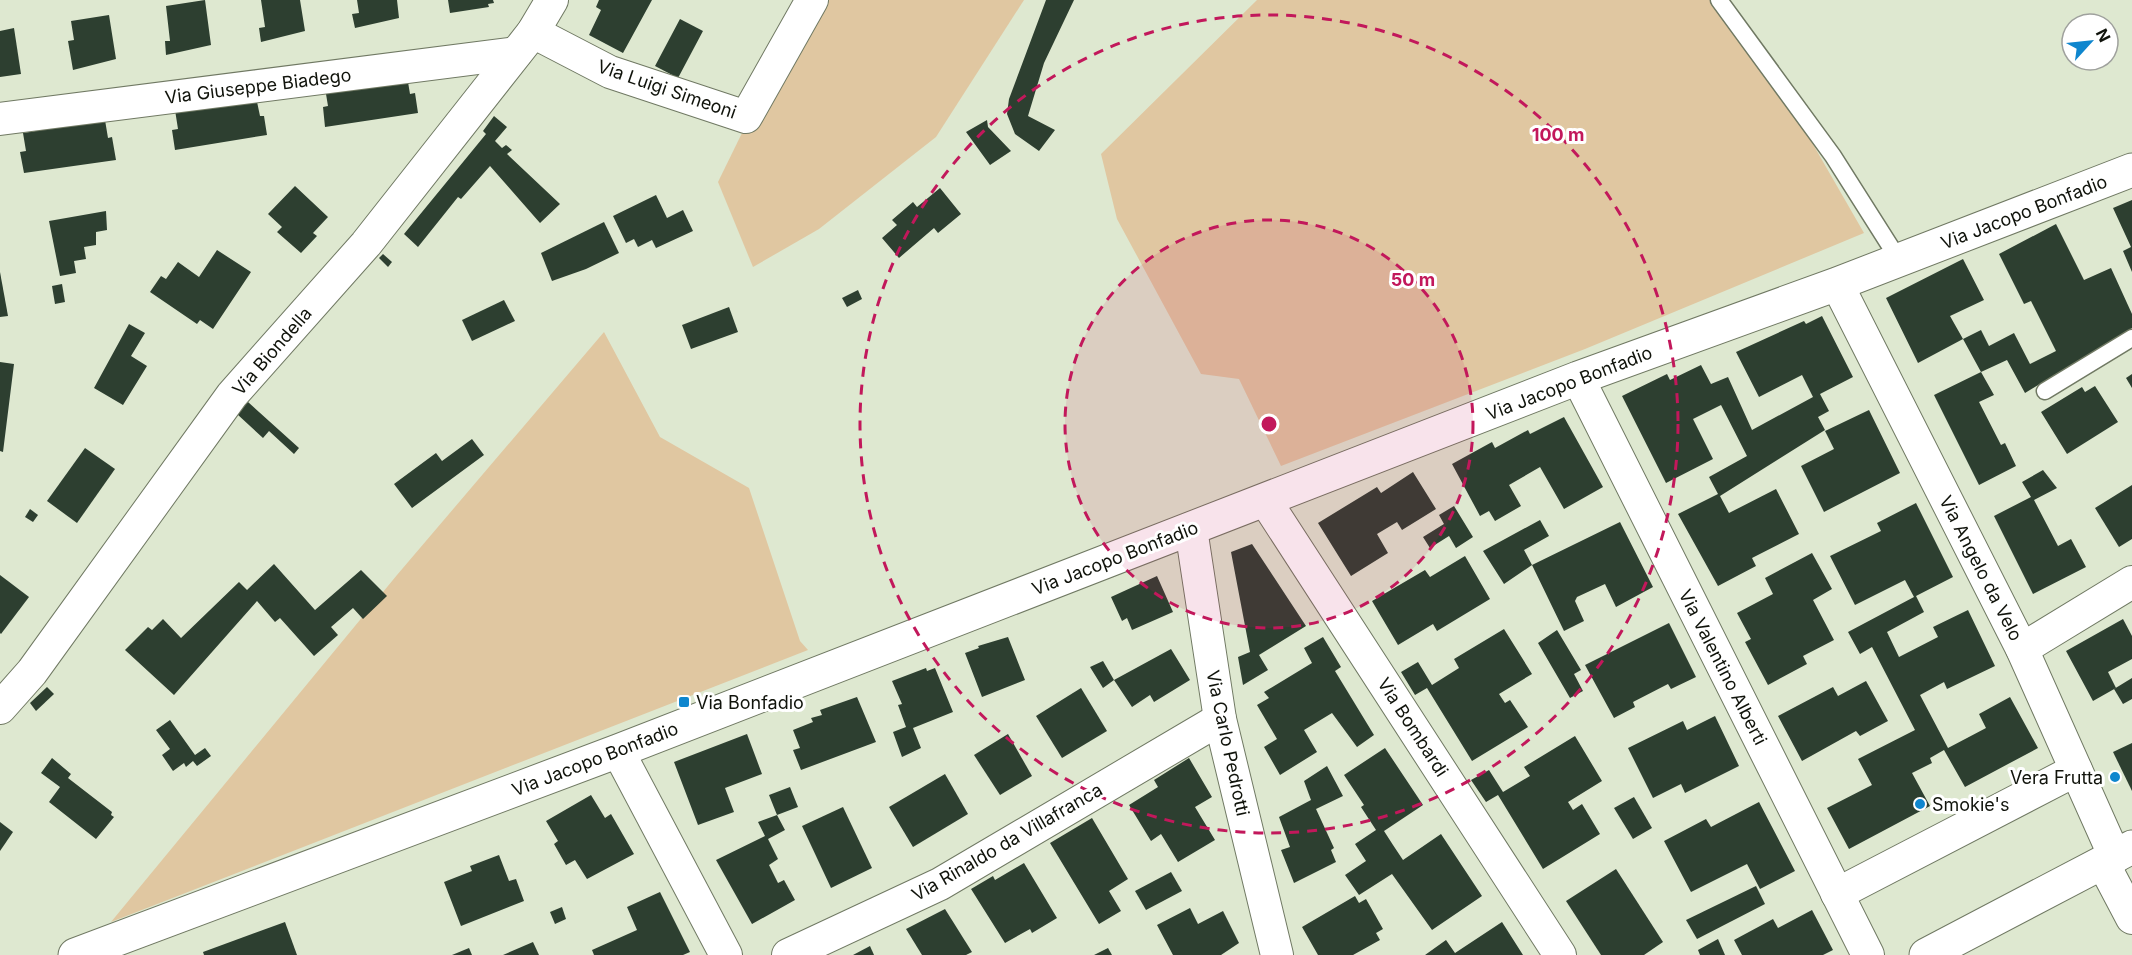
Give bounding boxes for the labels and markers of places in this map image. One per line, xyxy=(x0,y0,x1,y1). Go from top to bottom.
centre of rings xyxy=(1259,414,1279,434)
place label: Via Bonfadio xyxy=(696,692,804,713)
marker: Via Bonfadio xyxy=(677,695,691,709)
place label: Vera Frutta xyxy=(2010,767,2103,788)
marker: Vera Frutta xyxy=(2108,770,2122,784)
place label: Smokie's xyxy=(1932,794,2009,815)
marker: Smokie's xyxy=(1913,797,1927,811)

